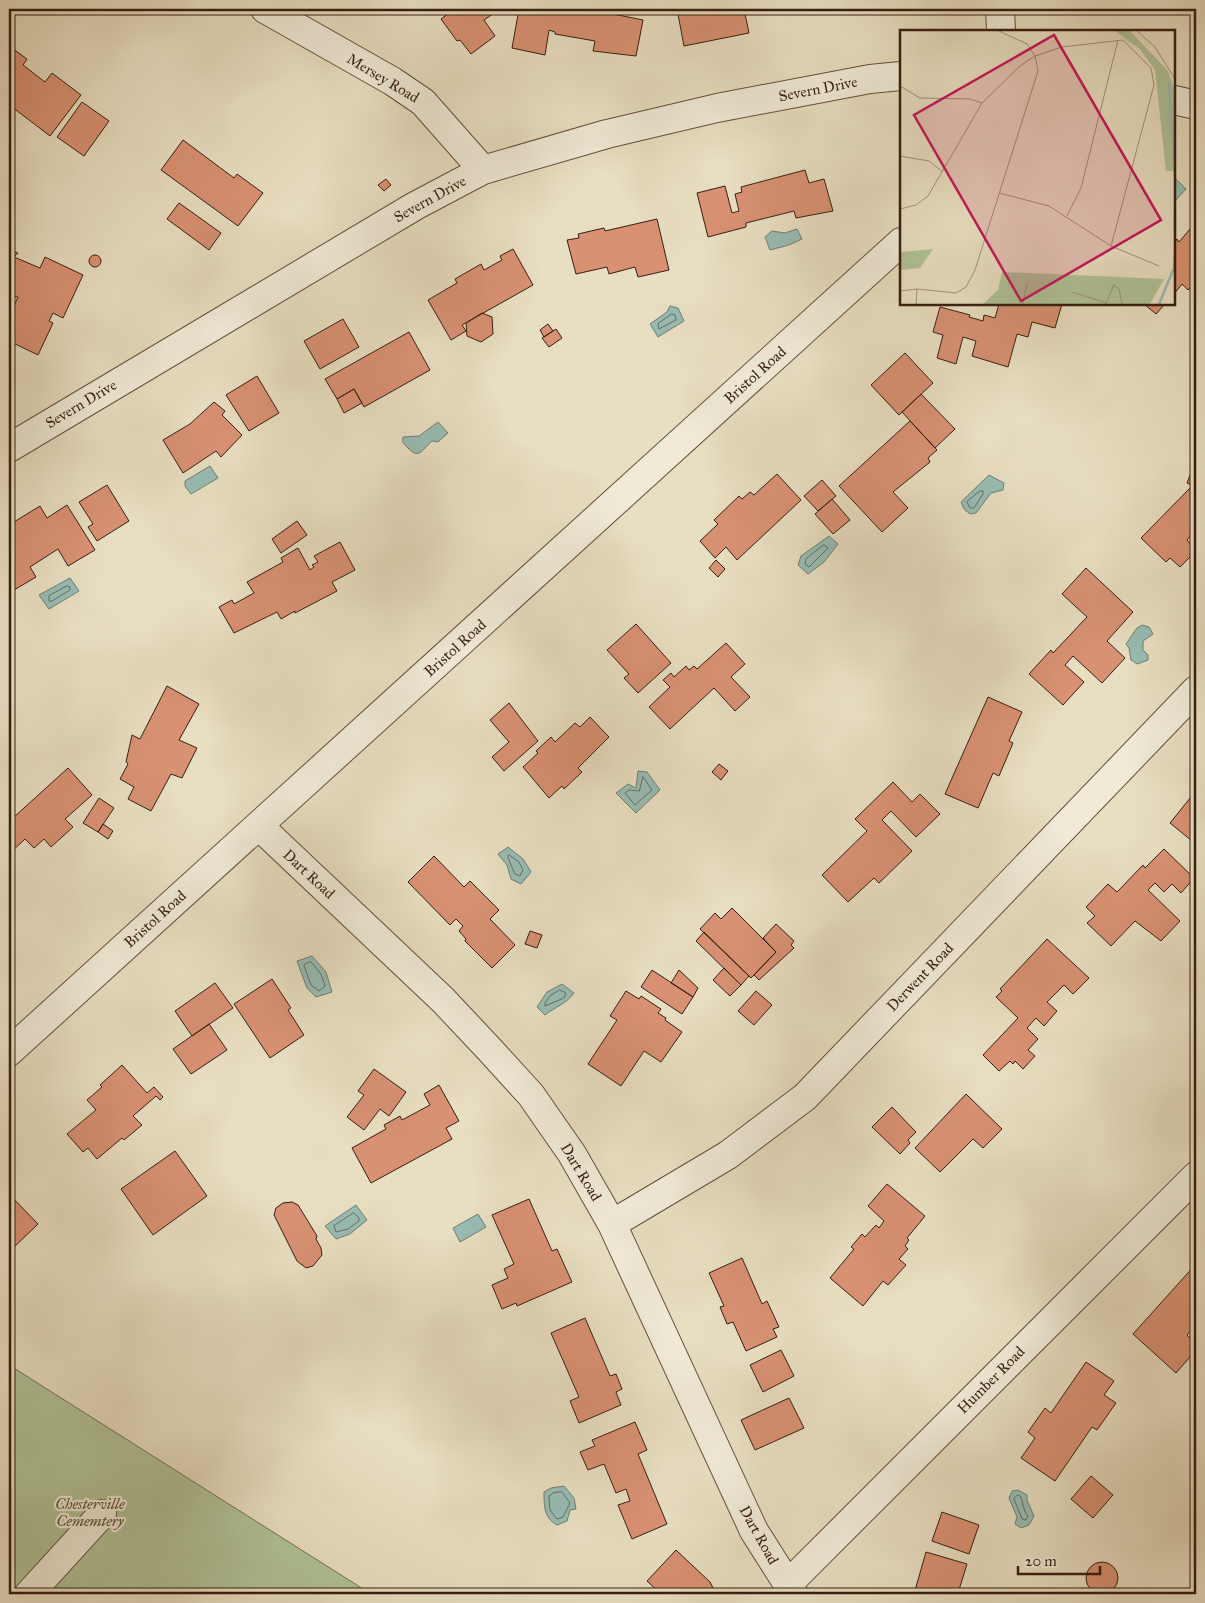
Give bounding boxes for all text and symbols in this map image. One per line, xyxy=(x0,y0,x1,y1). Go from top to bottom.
inset map xyxy=(900,30,1175,305)
street label: Mersey Road xyxy=(344,49,423,107)
street label: Severn Drive xyxy=(777,73,859,105)
street label: Severn Drive xyxy=(391,172,469,226)
street label: Bristol Road xyxy=(720,342,790,408)
street label: Severn Drive xyxy=(42,376,120,432)
street label: Bristol Road xyxy=(420,615,490,681)
street label: Dart Road xyxy=(279,845,339,903)
street label: Bristol Road xyxy=(120,886,190,952)
street label: Derwent Road xyxy=(883,939,957,1015)
street label: Dart Road xyxy=(557,1140,606,1205)
street label: Humber Road xyxy=(954,1342,1029,1417)
park label: Chesterville Cememtery xyxy=(55,1495,125,1530)
street label: Dart Road xyxy=(736,1503,783,1568)
scale bar xyxy=(1018,1543,1100,1575)
text: 20 m xyxy=(1025,1552,1057,1570)

